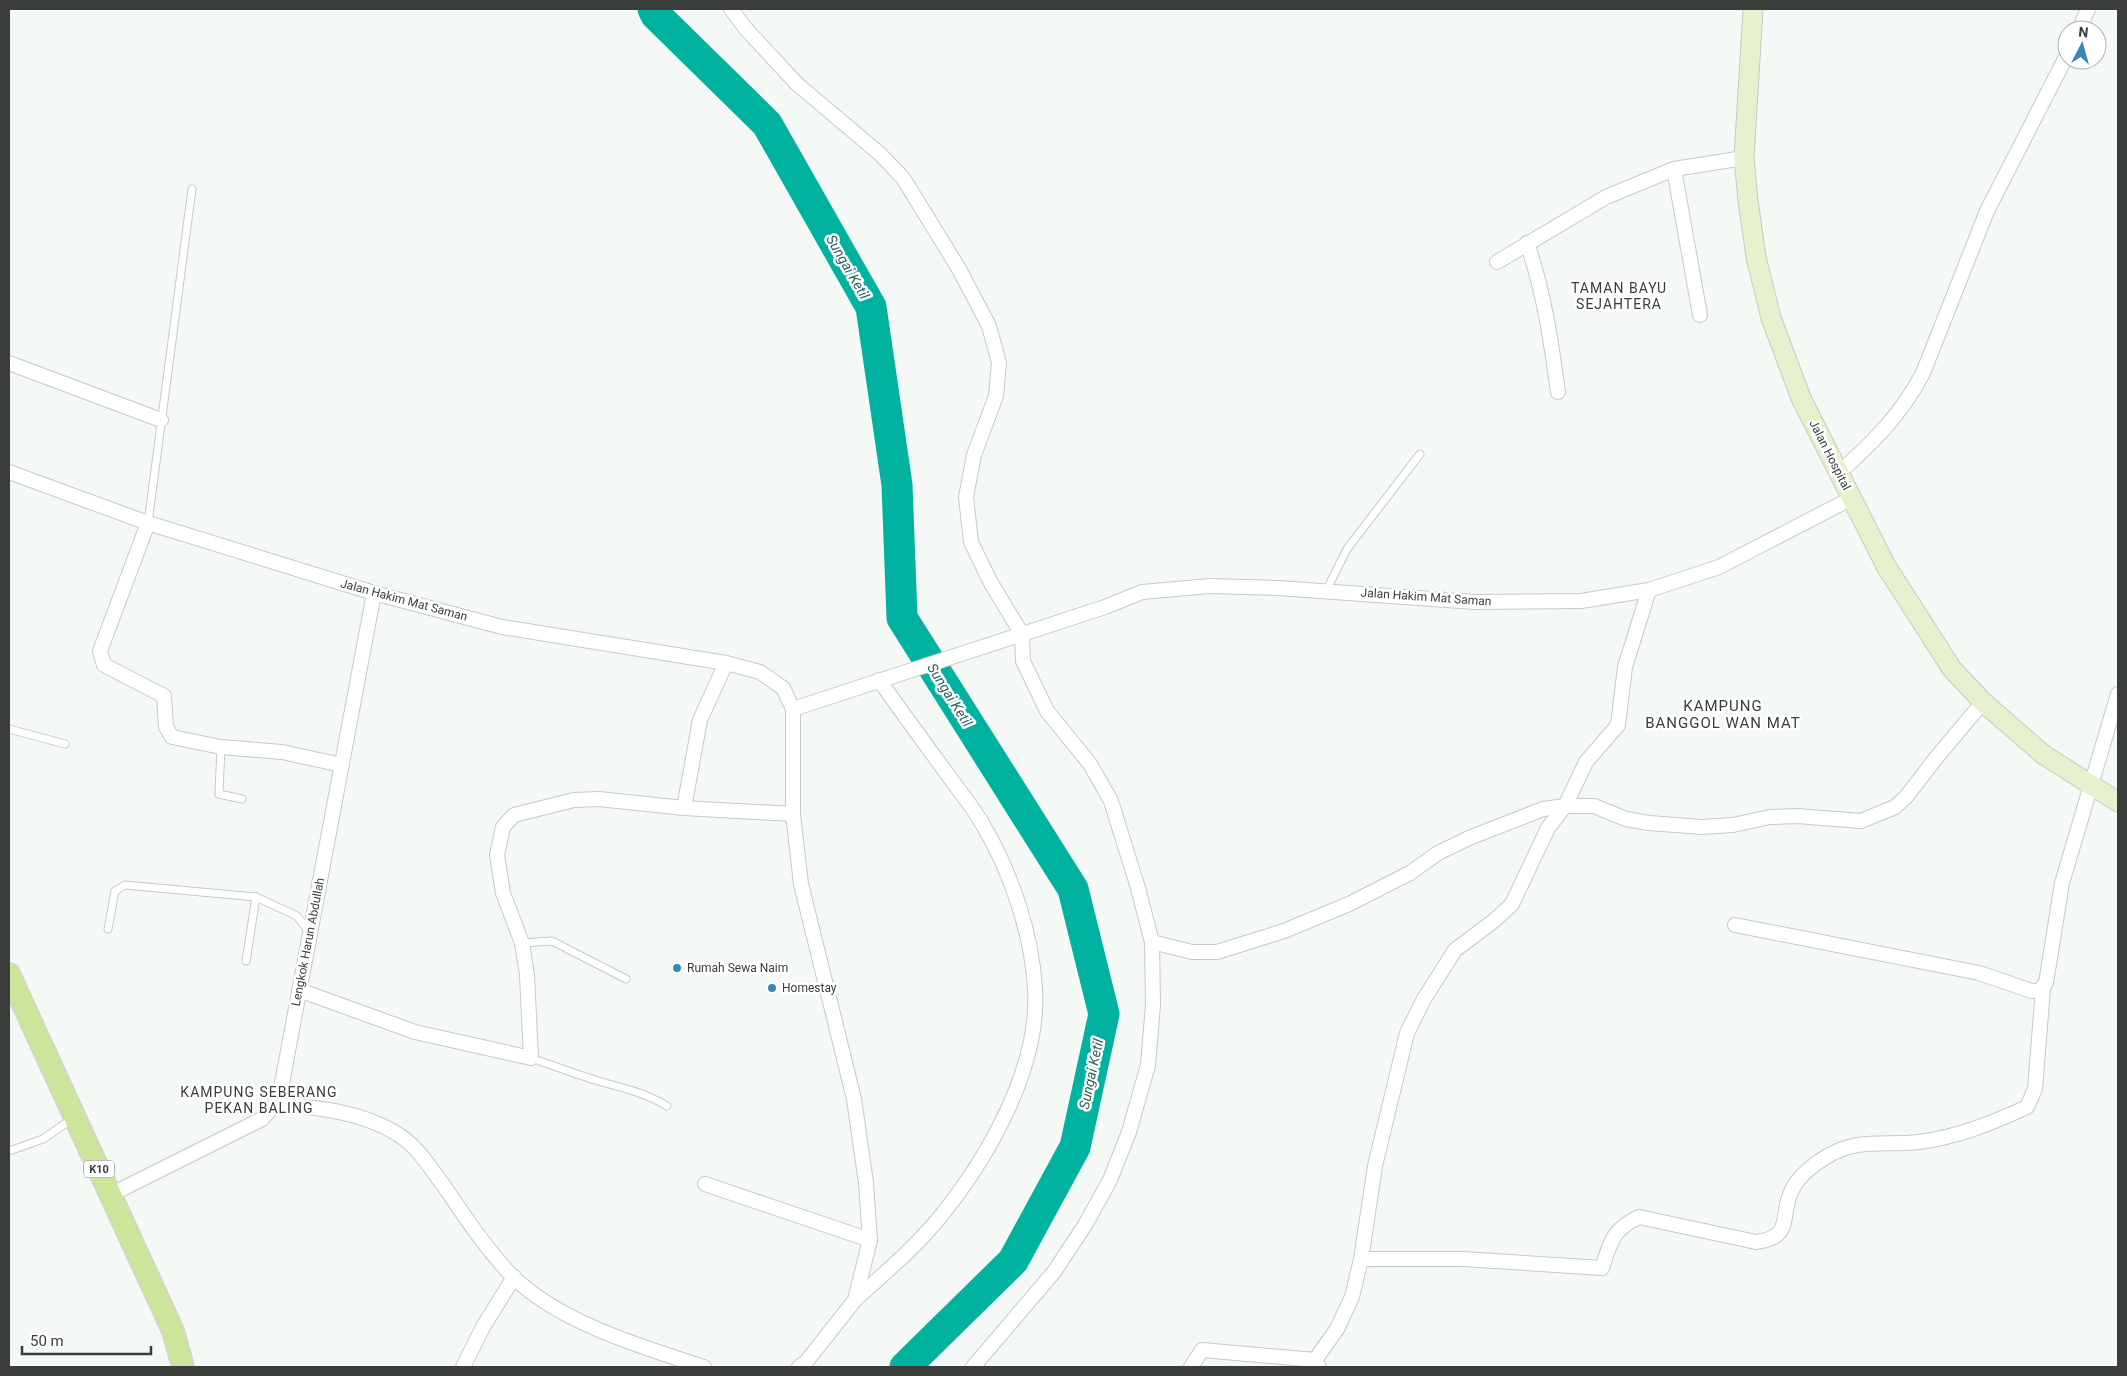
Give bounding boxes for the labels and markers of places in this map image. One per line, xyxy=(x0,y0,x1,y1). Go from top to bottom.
place label: Rumah Sewa Naim xyxy=(687,961,788,975)
marker: Rumah Sewa Naim xyxy=(671,962,683,974)
place label: Homestay xyxy=(782,981,837,995)
marker: Homestay xyxy=(766,982,778,994)

